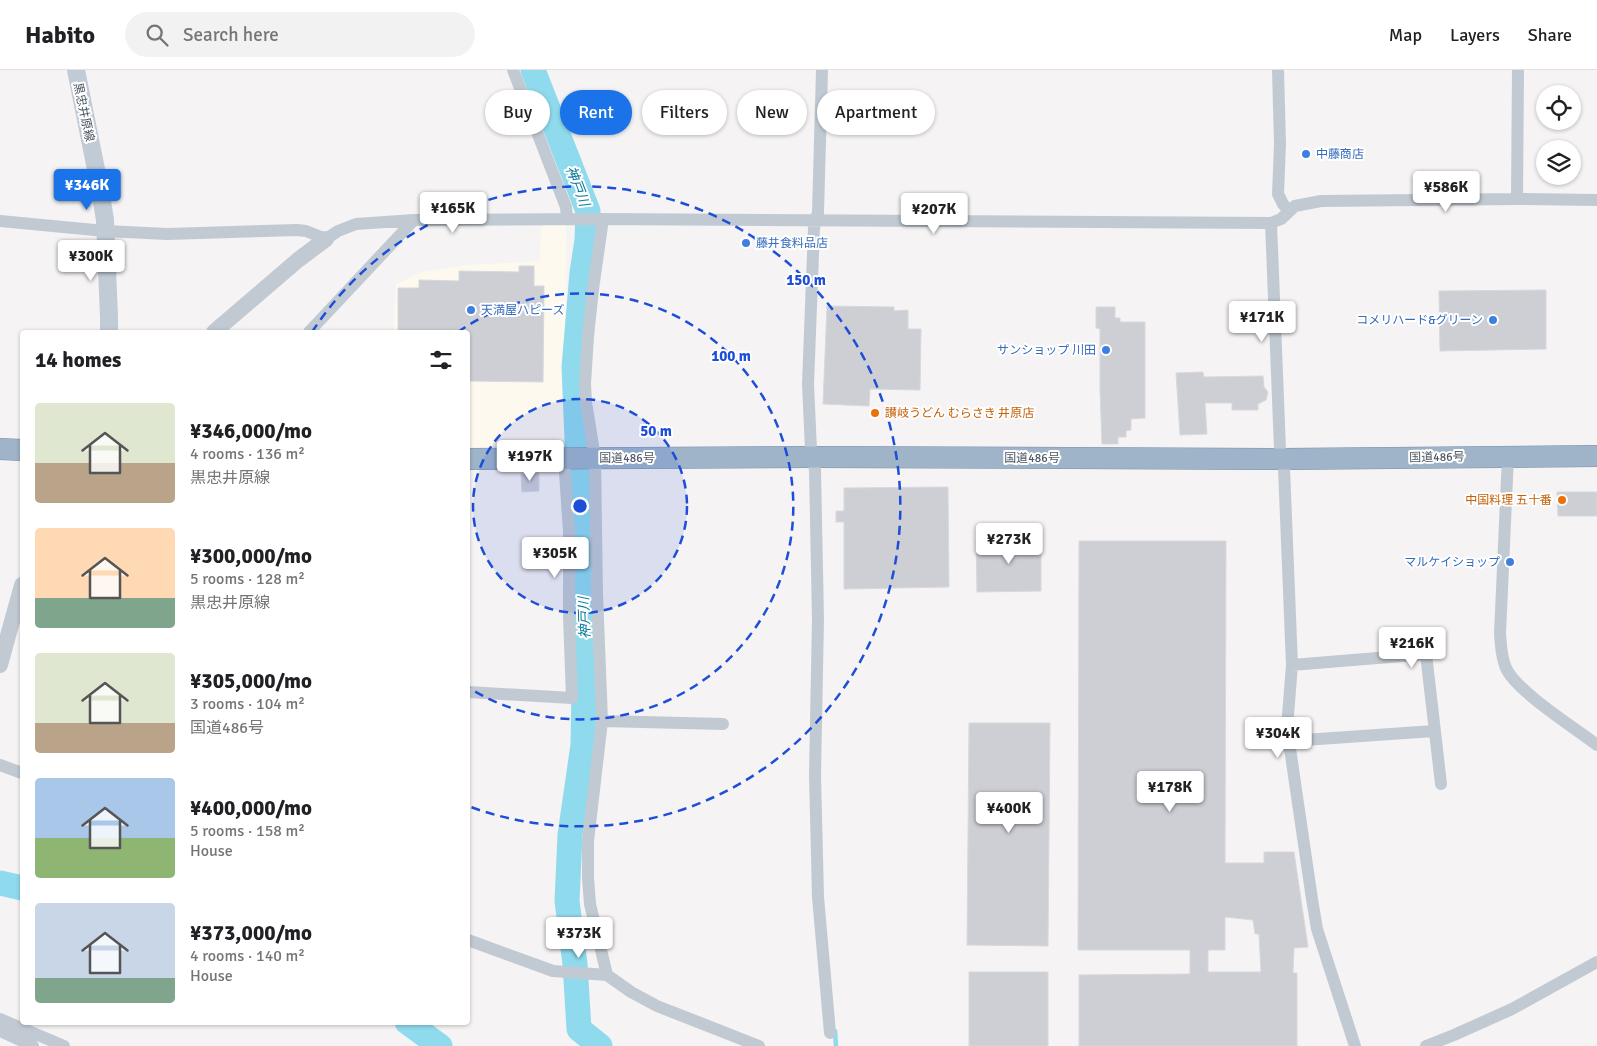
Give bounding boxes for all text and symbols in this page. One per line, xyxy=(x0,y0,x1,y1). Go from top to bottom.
search box xyxy=(125,12,475,57)
text: Habito xyxy=(25,20,95,50)
icon: search xyxy=(143,21,171,49)
text: Search here xyxy=(183,23,279,47)
text: Map xyxy=(1389,24,1422,46)
text: Layers xyxy=(1450,24,1500,46)
text: Share xyxy=(1528,24,1572,46)
street label: 黒忠井原線 xyxy=(70,81,97,143)
map controls xyxy=(1536,85,1581,185)
button: locate xyxy=(1536,85,1581,130)
chip: Buy xyxy=(485,90,550,135)
chip: Rent xyxy=(560,90,632,135)
chip: Filters xyxy=(642,90,727,135)
chip: New xyxy=(737,90,807,135)
chip: Apartment xyxy=(817,90,935,135)
button: layers xyxy=(1536,140,1581,185)
place label: 中藤商店 xyxy=(1316,147,1364,162)
marker: 中藤商店 xyxy=(1300,148,1312,160)
water label: 神戸川 xyxy=(562,164,594,211)
pin: ¥346K xyxy=(52,168,122,211)
pin: ¥586K xyxy=(1411,170,1481,213)
text: ¥346K xyxy=(65,175,109,195)
text: ¥586K xyxy=(1424,177,1468,197)
pin: ¥165K xyxy=(418,191,488,234)
pin: ¥207K xyxy=(899,192,969,235)
text: ¥165K xyxy=(431,198,475,218)
text: ¥207K xyxy=(912,199,956,219)
place label: 藤井食料品店 xyxy=(756,236,828,251)
marker: 藤井食料品店 xyxy=(740,237,752,249)
pin: ¥300K xyxy=(56,240,126,282)
text: ¥300K xyxy=(69,246,113,266)
text: 150 m xyxy=(786,271,826,289)
pin: ¥171K xyxy=(1227,300,1297,343)
place label: 天満屋ハピーズ xyxy=(481,303,564,318)
marker: 天満屋ハピーズ xyxy=(465,304,477,316)
text: ¥171K xyxy=(1240,307,1284,327)
place label: コメリハード&グリーン xyxy=(1356,313,1483,328)
marker: コメリハード&グリーン xyxy=(1487,314,1499,326)
place label: サンショップ 川田 xyxy=(997,343,1096,358)
marker: サンショップ 川田 xyxy=(1100,344,1112,356)
icon: filters xyxy=(427,346,455,374)
text: 14 homes xyxy=(35,347,121,373)
text: 100 m xyxy=(711,347,751,365)
place label: 讃岐うどん むらさき 井原店 xyxy=(885,406,1034,421)
marker: 讃岐うどん むらさき 井原店 xyxy=(869,407,881,419)
text: ¥346,000/mo xyxy=(190,418,312,444)
text: 50 m xyxy=(640,422,672,440)
icon: home xyxy=(75,423,135,483)
pin: ¥197K xyxy=(495,440,565,482)
text: 4 rooms · 136 m² xyxy=(190,444,305,464)
text: ¥197K xyxy=(508,446,552,466)
street label: 国道486号 xyxy=(1409,450,1465,465)
street label: 国道486号 xyxy=(599,451,655,466)
street label: 国道486号 xyxy=(1004,451,1060,466)
text: 黒忠井原線 xyxy=(190,468,270,488)
place label: 中国料理 五十番 xyxy=(1465,493,1552,508)
marker: 中国料理 五十番 xyxy=(1556,494,1568,506)
centre of rings xyxy=(571,497,589,515)
pin: ¥273K xyxy=(974,522,1044,565)
text: ¥273K xyxy=(987,529,1031,549)
pin: ¥305K xyxy=(520,536,590,579)
text: ¥300,000/mo xyxy=(190,543,312,569)
text: ¥305K xyxy=(533,543,577,563)
icon: home xyxy=(75,548,135,608)
place label: マルケイショップ xyxy=(1404,555,1500,570)
marker: マルケイショップ xyxy=(1504,556,1516,568)
text: 5 rooms · 128 m² xyxy=(190,569,305,589)
text: 黒忠井原線 xyxy=(190,593,270,613)
water label: 神戸川 xyxy=(575,595,594,639)
pin: ¥216K xyxy=(1377,626,1447,669)
text: ¥216K xyxy=(1390,633,1434,653)
text: ¥305,000/mo xyxy=(190,668,312,694)
icon: home xyxy=(75,673,135,733)
text: 3 rooms · 104 m² xyxy=(190,694,305,714)
pin: ¥304K xyxy=(1243,716,1313,759)
text: 国道486号 xyxy=(190,718,264,738)
text: ¥304K xyxy=(1256,723,1300,743)
pin: ¥178K xyxy=(1135,770,1205,813)
text: ¥178K xyxy=(1148,777,1192,797)
pin: ¥400K xyxy=(974,792,1044,834)
text: ¥400,000/mo xyxy=(190,795,312,821)
icon: home xyxy=(75,798,135,858)
text: ¥400K xyxy=(987,798,1031,818)
text: 5 rooms · 158 m² xyxy=(190,821,305,841)
text: House xyxy=(190,841,233,861)
pin: ¥373K xyxy=(544,916,614,959)
text: ¥373,000/mo xyxy=(190,920,312,946)
icon: home xyxy=(75,923,135,983)
text: ¥373K xyxy=(557,923,601,943)
text: 4 rooms · 140 m² xyxy=(190,946,305,966)
text: House xyxy=(190,966,233,986)

